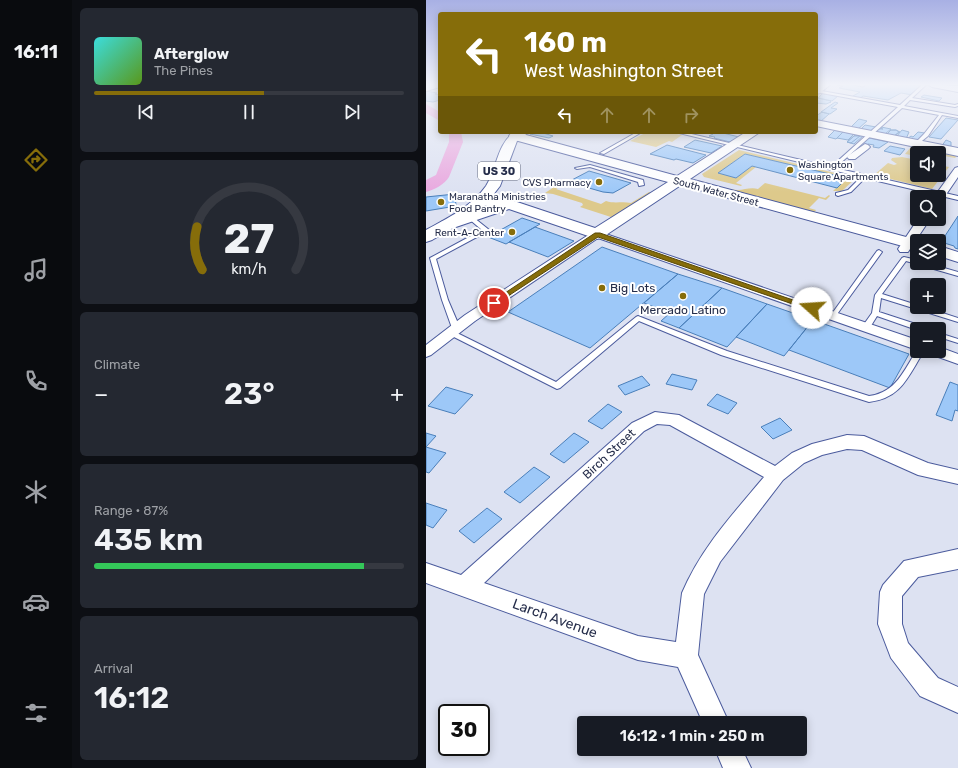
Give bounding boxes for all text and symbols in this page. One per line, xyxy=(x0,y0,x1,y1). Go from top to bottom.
text: 160 m xyxy=(524,26,607,59)
icon: left xyxy=(458,28,510,80)
text: 16:11 xyxy=(14,41,58,63)
text: Afterglow xyxy=(154,45,229,63)
text: West Washington Street xyxy=(524,60,723,82)
text: The Pines xyxy=(154,63,213,78)
icon: previous xyxy=(135,101,157,123)
icon: pause xyxy=(238,101,260,123)
icon: next xyxy=(341,101,363,123)
icon: left xyxy=(554,104,576,126)
icon: ahead xyxy=(596,104,618,126)
icon: ahead xyxy=(638,104,660,126)
icon: right xyxy=(680,104,702,126)
icon: directions xyxy=(22,146,50,174)
map controls xyxy=(910,146,946,358)
button: sound xyxy=(910,146,946,182)
place label: Washington Square Apartments xyxy=(798,159,889,183)
road number: US 30 xyxy=(478,162,520,180)
marker: Washington Square Apartments xyxy=(785,165,795,175)
street label: South Water Street xyxy=(672,175,760,209)
place label: CVS Pharmacy xyxy=(522,177,591,189)
marker: CVS Pharmacy xyxy=(594,177,604,187)
button: search xyxy=(910,190,946,226)
place label: Maranatha Ministries Food Pantry xyxy=(449,191,546,215)
marker: Maranatha Ministries Food Pantry xyxy=(436,197,446,207)
text: 27 xyxy=(224,214,274,263)
place label: Rent-A-Center xyxy=(435,227,504,239)
marker: Rent-A-Center xyxy=(507,227,517,237)
button: layers xyxy=(910,234,946,270)
icon: music xyxy=(22,256,50,284)
text: km/h xyxy=(231,261,267,278)
button: + xyxy=(910,278,946,314)
place label: Big Lots xyxy=(610,281,655,295)
marker: Big Lots xyxy=(597,283,607,293)
pin xyxy=(477,286,511,320)
position arrow xyxy=(791,287,833,329)
marker: Mercado Latino xyxy=(678,291,688,301)
icon: arrive xyxy=(483,292,505,314)
place label: Mercado Latino xyxy=(640,303,726,317)
button: − xyxy=(910,322,946,358)
text: Climate xyxy=(94,357,140,372)
icon: phone xyxy=(22,367,50,395)
text: 23° xyxy=(224,376,275,412)
text: − xyxy=(94,381,108,408)
text: + xyxy=(390,381,404,408)
street label: Birch Street xyxy=(580,426,638,482)
icon: climate xyxy=(22,478,50,506)
text: Range · 87% xyxy=(94,503,168,518)
text: 435 km xyxy=(94,522,203,558)
icon: car xyxy=(22,588,50,616)
street label: Larch Avenue xyxy=(510,595,600,642)
text: Arrival xyxy=(94,661,133,676)
text: 16:12 xyxy=(94,680,169,716)
icon: filters xyxy=(22,699,50,727)
speed limit sign: 30 xyxy=(438,704,490,756)
text: 16:12 · 1 min · 250 m xyxy=(620,727,764,745)

